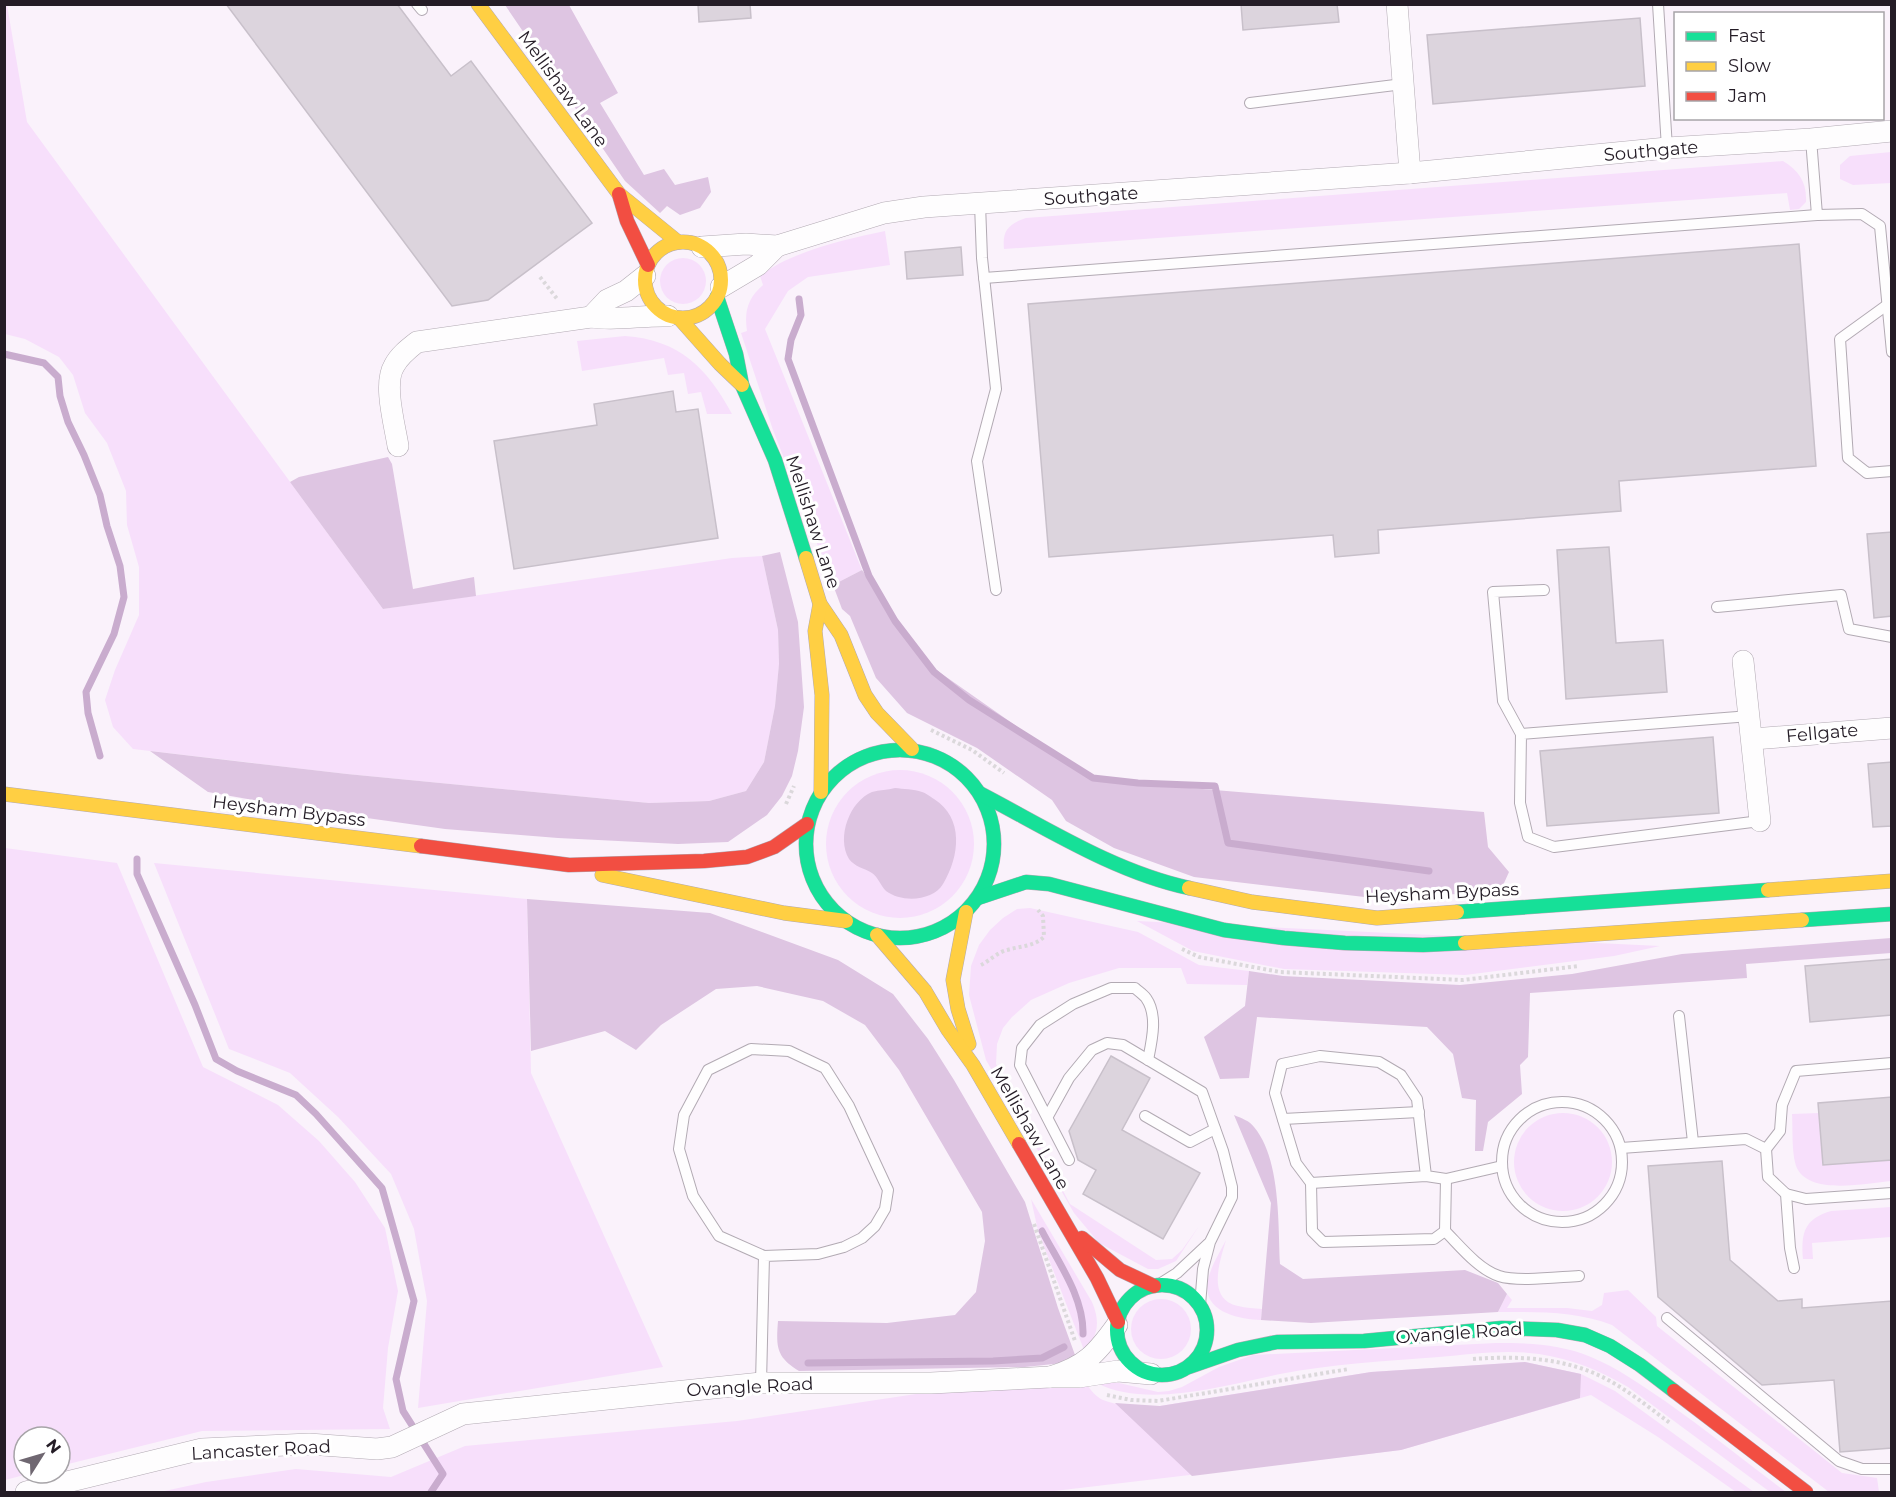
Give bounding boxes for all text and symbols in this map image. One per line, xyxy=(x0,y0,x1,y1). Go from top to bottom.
legend xyxy=(1674,12,1884,120)
text: Fast xyxy=(1728,25,1766,47)
street label: Mellishaw Lane xyxy=(513,26,613,152)
text: Slow xyxy=(1728,55,1771,77)
text: Jam xyxy=(1727,85,1767,107)
street label: Southgate xyxy=(1603,136,1699,166)
street label: Southgate xyxy=(1043,182,1139,210)
street label: Mellishaw Lane xyxy=(781,453,845,592)
street label: Fellgate xyxy=(1785,719,1859,747)
street label: Heysham Bypass xyxy=(211,791,367,831)
street label: Heysham Bypass xyxy=(1364,878,1520,908)
street label: Mellishaw Lane xyxy=(986,1062,1074,1194)
street label: Ovangle Road xyxy=(1395,1318,1523,1348)
street label: Ovangle Road xyxy=(686,1373,814,1401)
north arrow xyxy=(12,1425,72,1485)
text: N xyxy=(42,1435,65,1457)
street label: Lancaster Road xyxy=(191,1435,331,1465)

